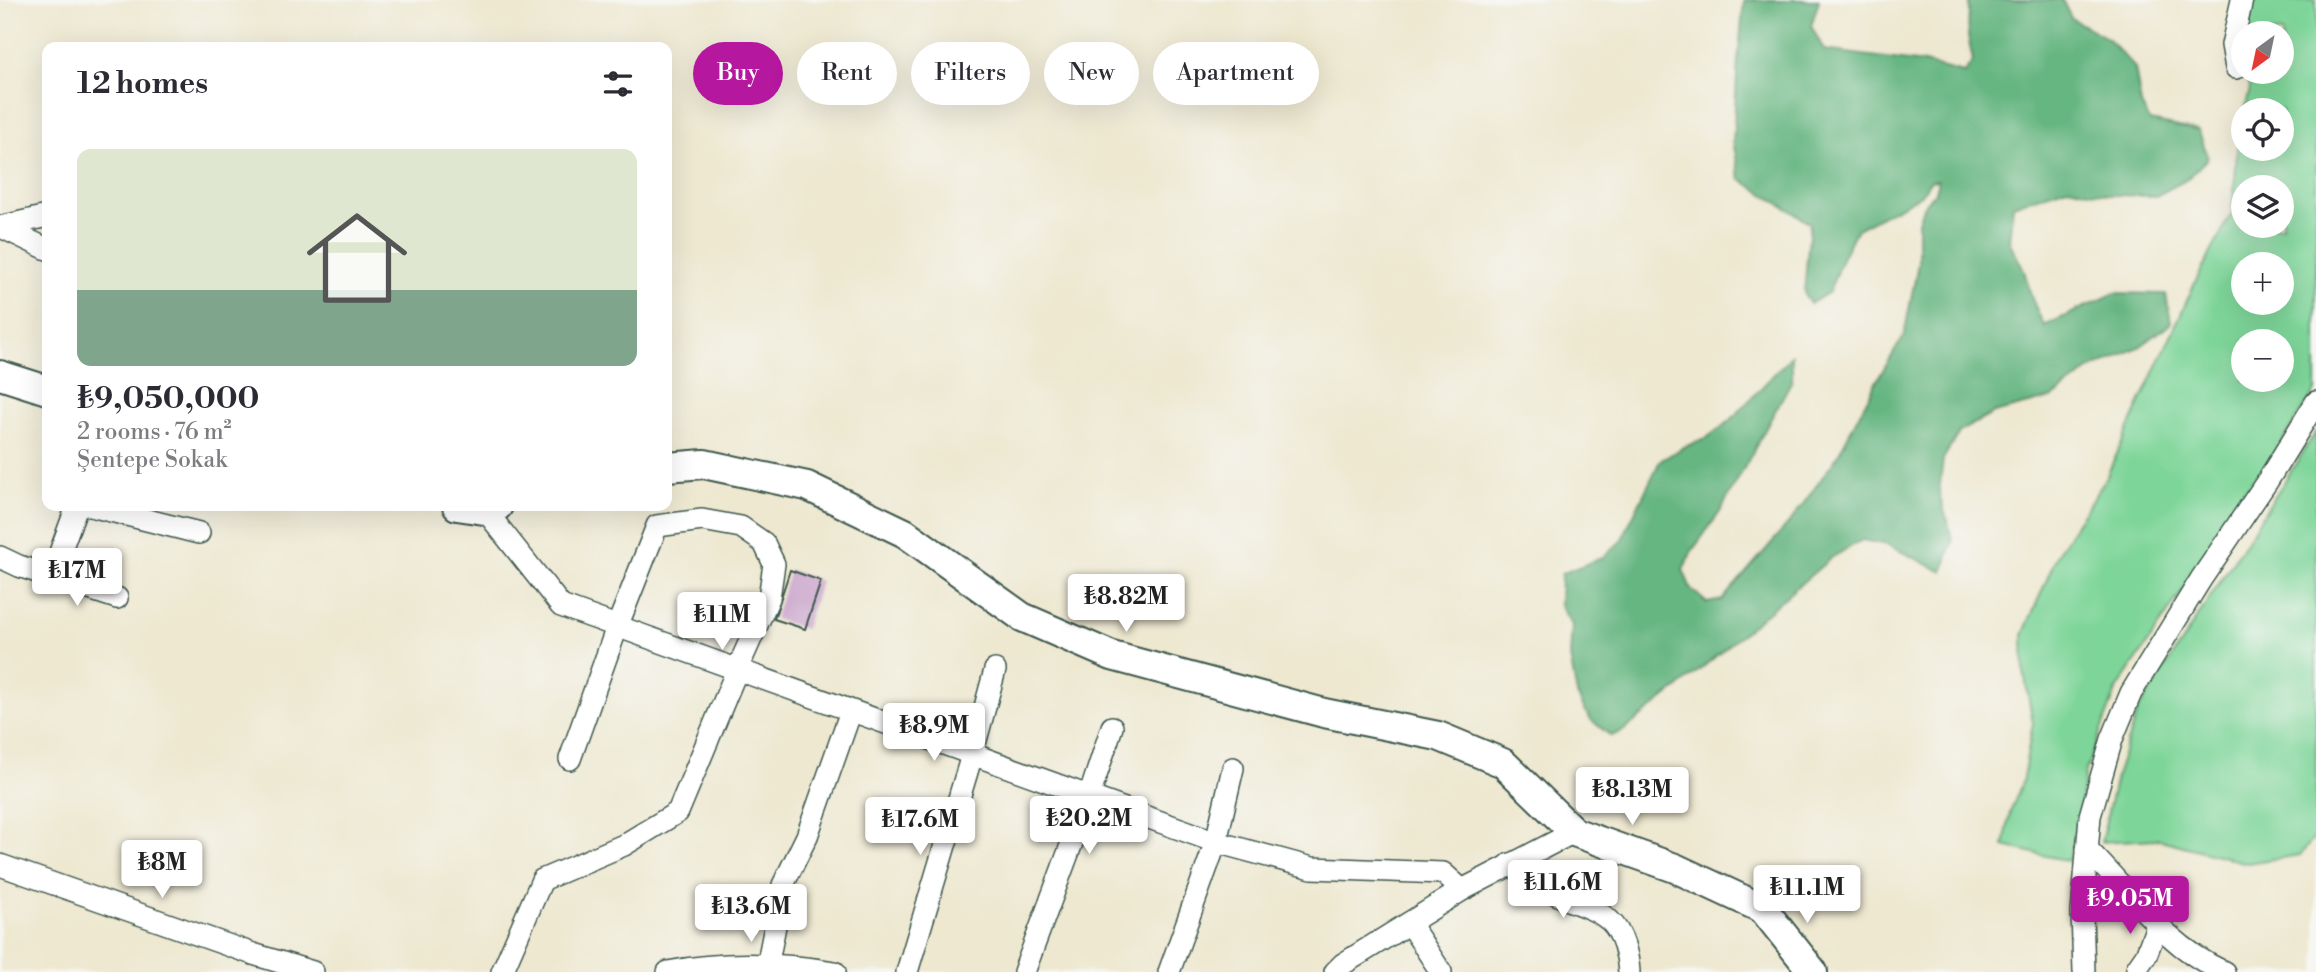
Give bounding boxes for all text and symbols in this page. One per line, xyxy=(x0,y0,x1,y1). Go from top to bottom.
north arrow xyxy=(2231,21,2294,84)
map controls xyxy=(2231,21,2294,392)
chip: Buy xyxy=(693,42,783,105)
chip: Rent xyxy=(797,42,897,105)
chip: Filters xyxy=(911,42,1030,105)
chip: New xyxy=(1044,42,1139,105)
chip: Apartment xyxy=(1153,42,1319,105)
text: 12 homes xyxy=(77,65,208,103)
icon: filters xyxy=(599,65,637,103)
button: locate xyxy=(2231,98,2294,161)
button: layers xyxy=(2231,175,2294,238)
icon: home xyxy=(294,195,420,321)
button: + xyxy=(2231,252,2294,315)
button: − xyxy=(2231,329,2294,392)
text: ₺9,050,000 xyxy=(77,380,259,418)
text: 2 rooms · 76 m² xyxy=(77,418,232,446)
text: Şentepe Sokak xyxy=(77,446,227,474)
pin: ₺17M xyxy=(36,548,118,608)
text: ₺17M xyxy=(48,557,106,585)
pin: ₺8.82M xyxy=(1069,574,1183,634)
text: ₺8.82M xyxy=(1084,583,1168,611)
pin: ₺11M xyxy=(681,592,763,652)
text: ₺11M xyxy=(693,601,751,629)
pin: ₺8.9M xyxy=(885,704,983,763)
text: ₺8.9M xyxy=(899,712,969,740)
pin: ₺8.13M xyxy=(1575,768,1689,827)
text: ₺8.13M xyxy=(1592,776,1672,804)
pin: ₺20.2M xyxy=(1032,796,1146,856)
pin: ₺17.6M xyxy=(863,798,977,857)
text: ₺20.2M xyxy=(1046,805,1132,833)
text: ₺17.6M xyxy=(881,806,959,834)
pin: ₺8M xyxy=(128,841,196,900)
text: ₺8M xyxy=(137,849,187,877)
pin: ₺11.6M xyxy=(1506,860,1620,920)
pin: ₺11.1M xyxy=(1750,866,1864,925)
text: ₺11.6M xyxy=(1524,869,1602,897)
text: ₺11.1M xyxy=(1769,874,1845,902)
pin: ₺9.05M xyxy=(2073,876,2187,936)
pin: ₺13.6M xyxy=(694,884,808,944)
text: ₺9.05M xyxy=(2087,885,2173,913)
text: ₺13.6M xyxy=(711,893,791,921)

